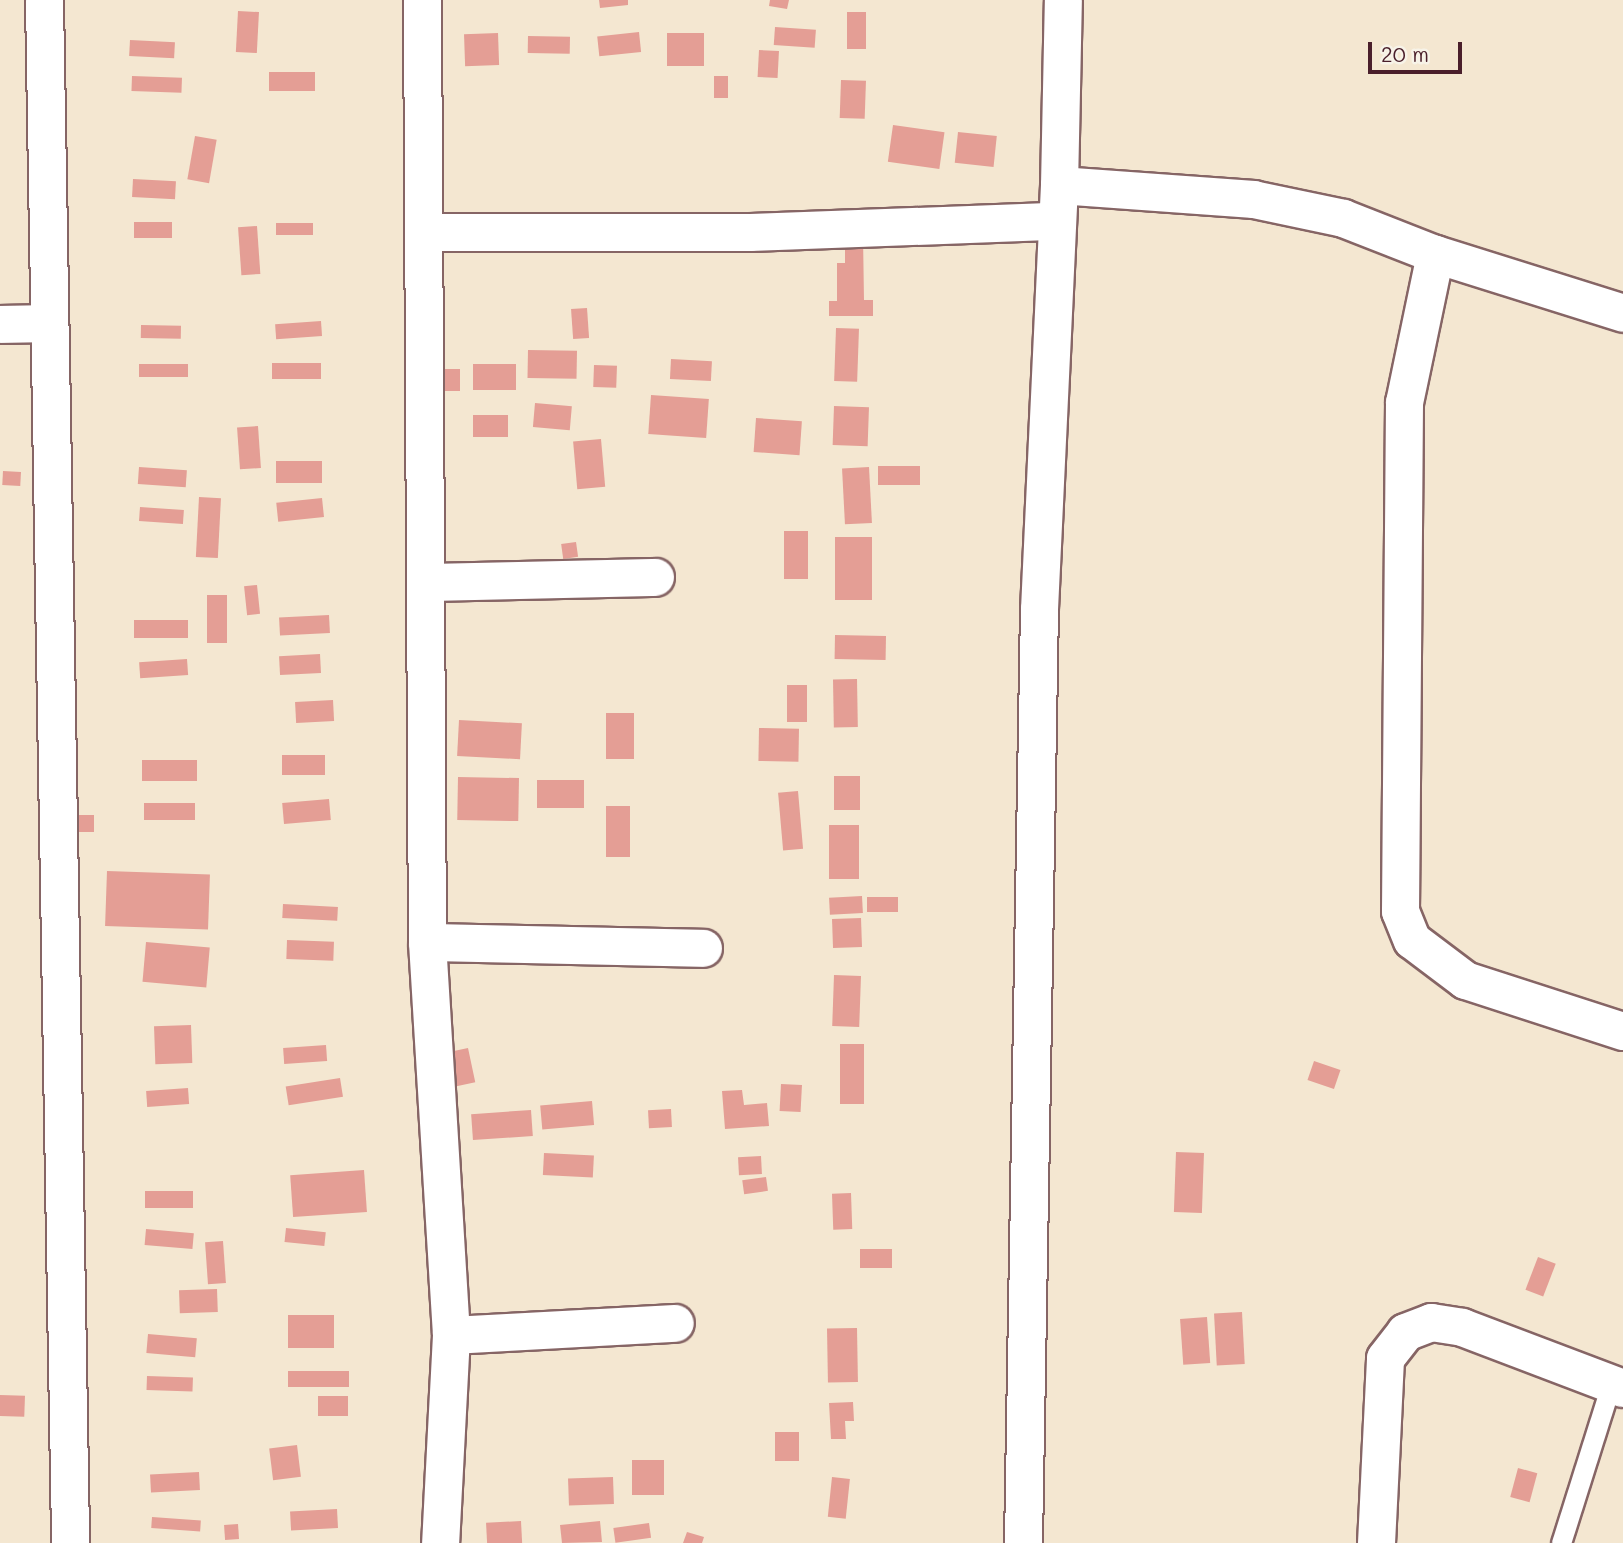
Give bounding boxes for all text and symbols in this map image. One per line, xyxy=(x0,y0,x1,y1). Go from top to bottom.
scale bar xyxy=(1371,28,1466,72)
text: 20 m xyxy=(1381,40,1429,67)

